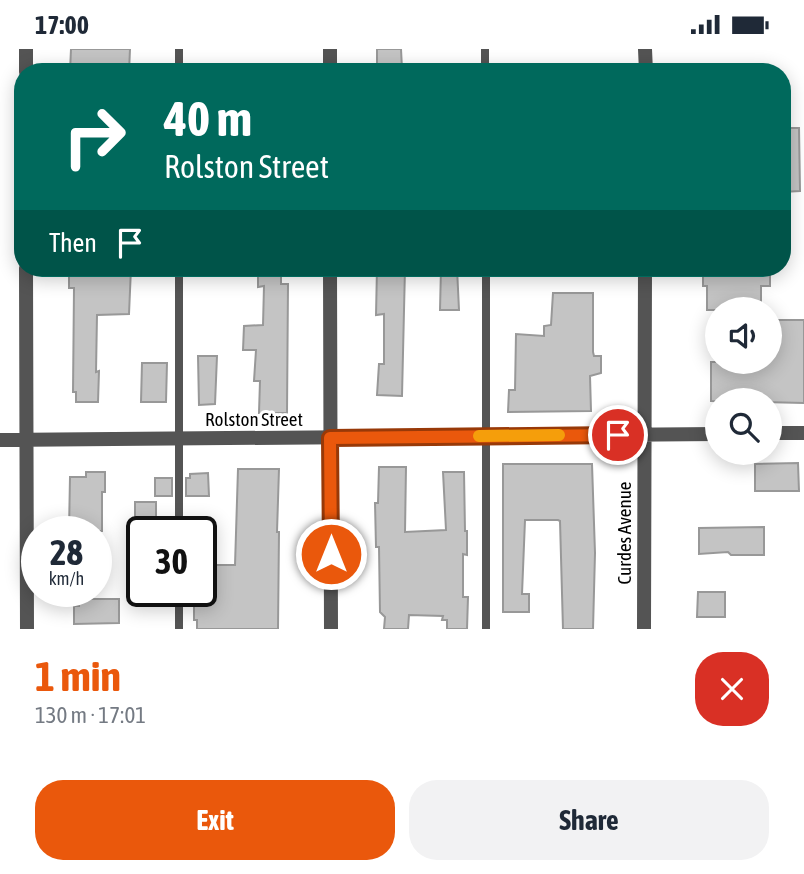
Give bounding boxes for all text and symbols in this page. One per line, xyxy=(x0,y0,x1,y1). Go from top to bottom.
text: 17:00 xyxy=(35,10,89,40)
text: 40 m xyxy=(164,90,252,146)
icon: right xyxy=(49,91,140,182)
text: Rolston Street xyxy=(164,148,329,185)
icon: arrive xyxy=(111,224,149,262)
text: Then xyxy=(49,228,97,258)
map controls xyxy=(705,297,782,465)
button: sound xyxy=(705,297,782,374)
button: search xyxy=(705,388,782,465)
pin xyxy=(588,405,648,465)
street label: Rolston Street xyxy=(205,408,303,430)
icon: arrive xyxy=(599,416,637,454)
street label: Curdes Avenue xyxy=(613,482,635,584)
speed limit sign: 30 xyxy=(126,516,217,607)
position arrow xyxy=(294,517,368,591)
text: 28 xyxy=(50,532,83,572)
text: km/h xyxy=(49,568,84,589)
text: 1 min xyxy=(35,652,121,700)
button: close xyxy=(695,652,769,726)
text: 130 m · 17:01 xyxy=(35,702,146,728)
button: Exit xyxy=(35,780,395,860)
button: Share xyxy=(409,780,769,860)

